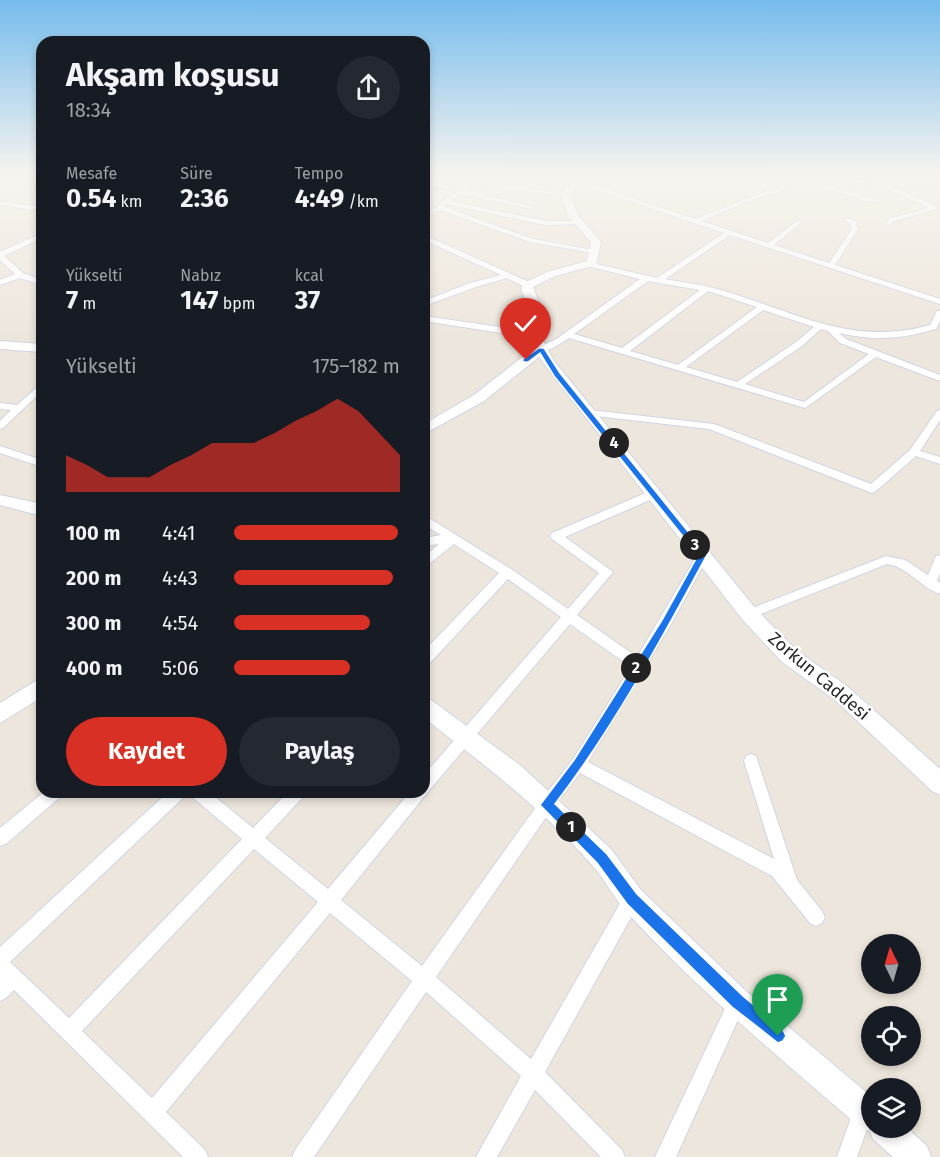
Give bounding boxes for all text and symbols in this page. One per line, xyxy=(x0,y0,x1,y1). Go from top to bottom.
text: Akşam koşusu xyxy=(66,55,280,95)
button: share xyxy=(337,56,400,119)
text: 18:34 xyxy=(66,98,111,122)
text: Mesafe xyxy=(66,164,117,183)
text: Süre xyxy=(180,164,213,183)
text: Tempo xyxy=(295,164,343,183)
text: 0.54 xyxy=(66,183,116,214)
text: 2:36 xyxy=(180,183,229,214)
text: 4:49 xyxy=(295,183,344,214)
text: km xyxy=(116,192,143,211)
text: /km xyxy=(344,192,379,211)
text: Yükselti xyxy=(66,266,123,285)
text: Nabız xyxy=(180,266,221,285)
text: kcal xyxy=(295,266,323,285)
text: 7 xyxy=(66,285,78,316)
text: 147 xyxy=(180,285,219,316)
text: 37 xyxy=(295,285,320,316)
text: m xyxy=(78,294,96,313)
text: bpm xyxy=(219,294,256,313)
pin xyxy=(500,298,551,360)
icon: check xyxy=(509,307,542,340)
text: Yükselti xyxy=(66,354,137,378)
text: 175–182 m xyxy=(312,354,400,378)
pin: 4 xyxy=(599,428,629,458)
text: 4 xyxy=(609,433,619,452)
text: 100 m xyxy=(66,521,120,545)
text: 4:41 xyxy=(162,521,195,545)
pin: 3 xyxy=(680,530,710,560)
text: 3 xyxy=(691,535,699,554)
text: 200 m xyxy=(66,566,121,590)
text: 4:43 xyxy=(162,566,198,590)
text: 300 m xyxy=(66,611,121,635)
text: 4:54 xyxy=(162,611,198,635)
street label: Zorkun Caddesi xyxy=(764,627,874,725)
pin: 2 xyxy=(621,653,651,683)
text: 400 m xyxy=(66,656,122,680)
text: 5:06 xyxy=(162,656,199,680)
text: 2 xyxy=(632,658,640,677)
button: Kaydet xyxy=(66,717,227,786)
button: Paylaş xyxy=(239,717,400,786)
pin: 1 xyxy=(556,812,586,842)
text: 1 xyxy=(567,817,575,836)
north arrow xyxy=(861,934,921,994)
map controls xyxy=(861,934,921,1138)
pin xyxy=(752,974,803,1036)
icon: arrive xyxy=(761,983,794,1016)
button: locate xyxy=(861,1006,921,1066)
button: layers xyxy=(861,1078,921,1138)

